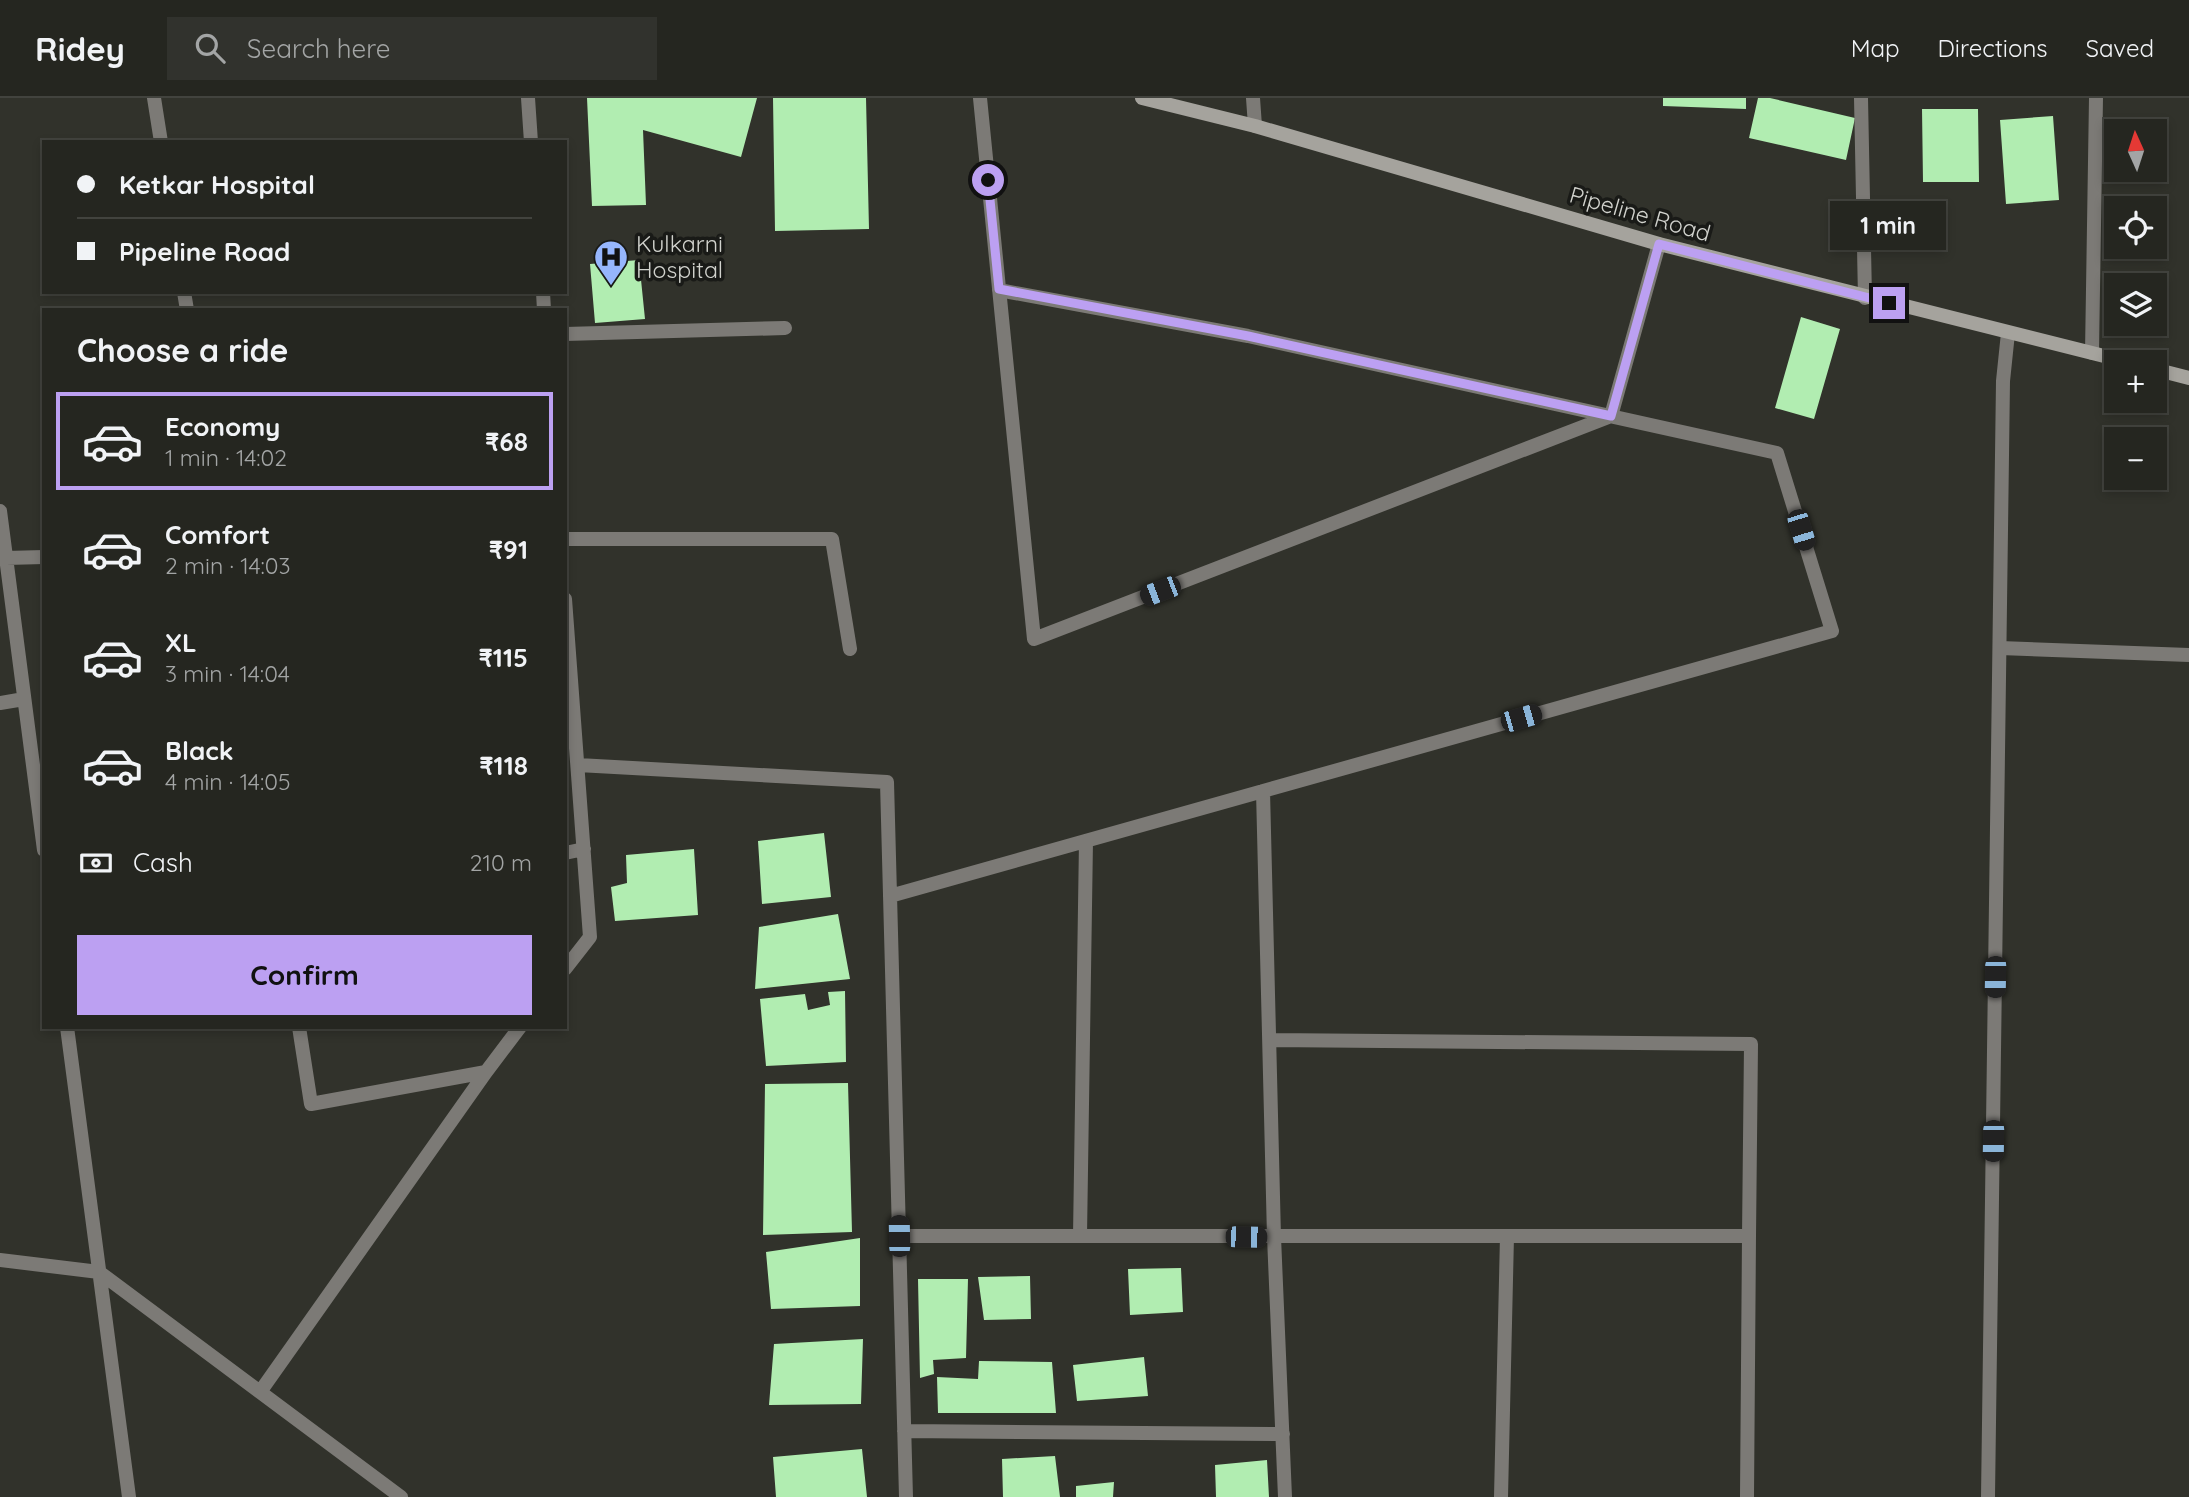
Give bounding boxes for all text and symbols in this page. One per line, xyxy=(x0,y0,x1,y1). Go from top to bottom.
search box xyxy=(167,17,657,80)
text: Ridey xyxy=(35,28,125,69)
icon: search xyxy=(191,29,229,67)
text: Search here xyxy=(247,32,390,65)
text: Map xyxy=(1851,33,1900,63)
text: Directions xyxy=(1938,33,2048,63)
text: Saved xyxy=(2086,33,2154,63)
north arrow xyxy=(2104,119,2166,182)
map controls xyxy=(2104,119,2167,490)
route start xyxy=(972,164,1004,196)
text: Ketkar Hospital xyxy=(119,168,315,201)
street label: Pipeline Road xyxy=(1566,180,1714,247)
button: locate xyxy=(2104,196,2167,259)
callout: 1 min xyxy=(1831,202,1947,250)
text: 1 min xyxy=(1860,211,1916,240)
place label: Kulkarni Hospital xyxy=(636,229,723,284)
text: Pipeline Road xyxy=(119,235,290,268)
hospital icon: Kulkarni Hospital xyxy=(592,238,630,287)
button: layers xyxy=(2104,273,2167,336)
route end xyxy=(1873,287,1905,319)
text: Choose a ride xyxy=(77,330,289,370)
button: + xyxy=(2104,350,2167,413)
icon: car xyxy=(81,410,144,473)
text: Economy xyxy=(165,410,280,443)
text: ₹68 xyxy=(485,425,528,458)
button: − xyxy=(2104,427,2167,490)
text: 1 min · 14:02 xyxy=(165,443,287,472)
car xyxy=(1785,507,1818,553)
icon: car xyxy=(81,518,144,581)
text: Comfort xyxy=(165,518,270,551)
text: ₹91 xyxy=(489,533,528,566)
text: 2 min · 14:03 xyxy=(165,551,291,580)
car xyxy=(1137,574,1184,608)
icon: car xyxy=(81,626,144,689)
text: XL xyxy=(165,626,197,659)
text: ₹115 xyxy=(478,641,528,674)
text: 3 min · 14:04 xyxy=(165,659,290,688)
car xyxy=(1498,702,1545,734)
icon: car xyxy=(81,734,144,797)
text: Black xyxy=(165,734,234,767)
text: ₹118 xyxy=(479,749,528,782)
text: 4 min · 14:05 xyxy=(165,767,290,796)
icon: cash xyxy=(77,844,115,882)
text: Cash xyxy=(133,846,193,879)
text: 210 m xyxy=(470,848,532,877)
button: Confirm xyxy=(77,935,532,1015)
car xyxy=(1985,956,2006,998)
car xyxy=(1983,1120,2004,1162)
car xyxy=(889,1215,910,1257)
car xyxy=(1225,1226,1268,1248)

